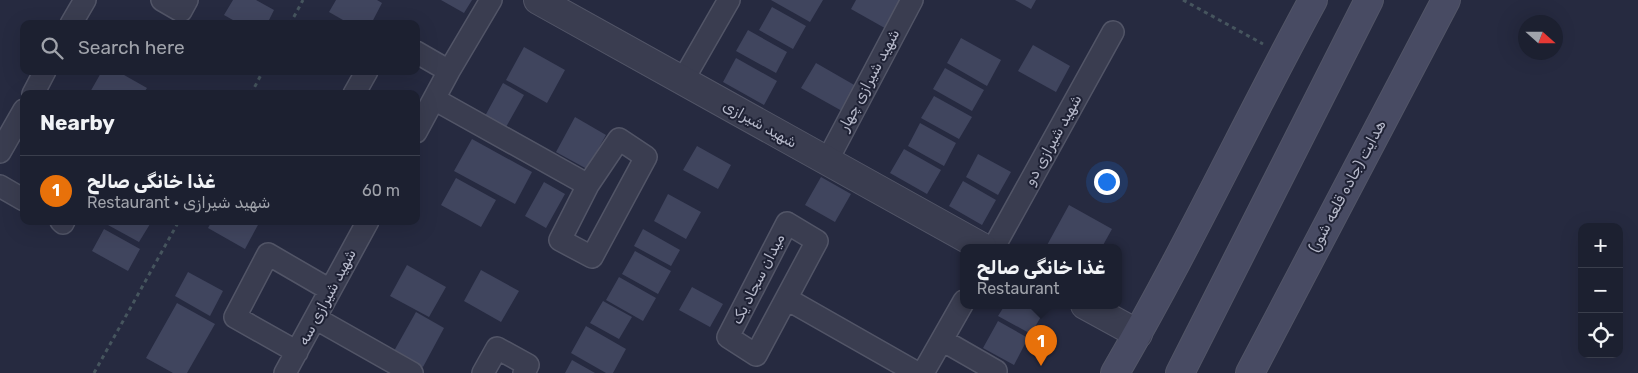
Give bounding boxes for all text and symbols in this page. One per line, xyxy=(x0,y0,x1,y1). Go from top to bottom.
north arrow xyxy=(1518,15,1563,60)
search box xyxy=(20,20,420,75)
street label: شهید شیرازی چهار xyxy=(834,26,903,135)
icon: search xyxy=(38,34,66,62)
text: Search here xyxy=(78,36,185,59)
street label: شهید شیرازی دو xyxy=(1021,91,1086,189)
street label: شهید شیرازی xyxy=(720,96,800,152)
text: Nearby xyxy=(40,110,115,135)
street label: هدایت (جاده قلعه شور) xyxy=(1305,117,1389,255)
your location xyxy=(1094,169,1120,195)
text: غذا خانگی صالح xyxy=(87,170,215,193)
text: 1 xyxy=(52,181,60,200)
text: 60 m xyxy=(362,181,400,200)
text: Restaurant · شهید شیرازی xyxy=(87,193,270,212)
map controls xyxy=(1578,223,1623,358)
button: + xyxy=(1578,223,1623,268)
street label: میدان سجاد یک xyxy=(727,231,789,327)
popup xyxy=(960,244,1122,309)
street label: شهید شیرازی سه xyxy=(294,246,360,348)
text: غذا خانگی صالح xyxy=(977,256,1105,279)
button: − xyxy=(1578,268,1623,313)
text: Restaurant xyxy=(977,279,1060,298)
button: locate xyxy=(1578,313,1623,358)
pin: 1 xyxy=(1025,325,1057,366)

